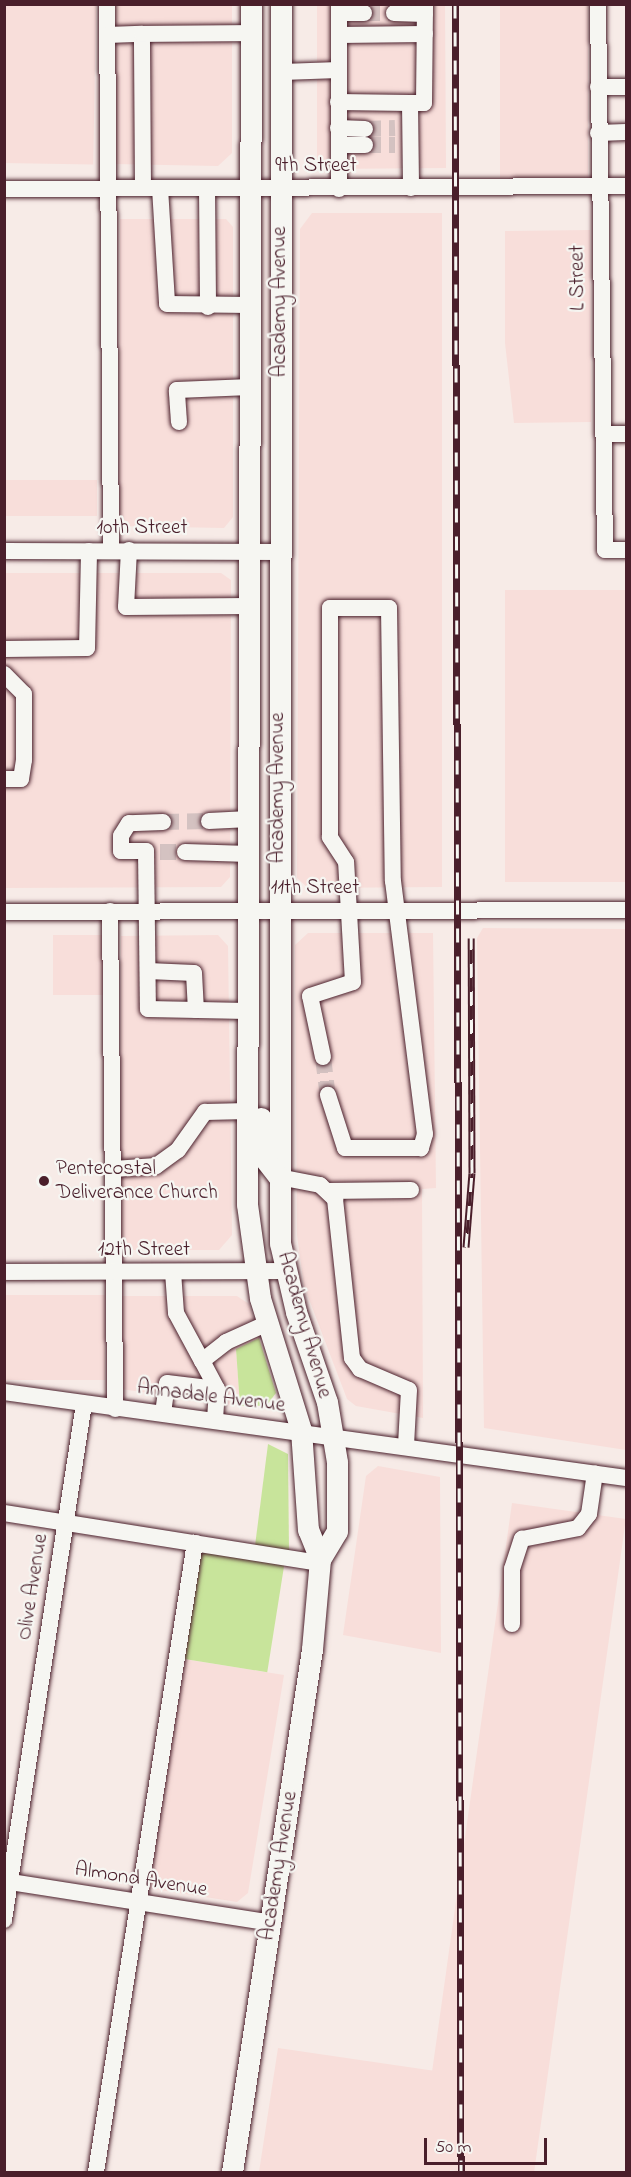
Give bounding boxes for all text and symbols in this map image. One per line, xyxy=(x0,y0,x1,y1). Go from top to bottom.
street label: 9th Street xyxy=(275,153,357,179)
street label: Academy Avenue xyxy=(267,227,293,377)
street label: L Street xyxy=(565,245,591,311)
street label: 10th Street xyxy=(97,515,187,541)
street label: Academy Avenue xyxy=(265,713,291,863)
street label: 11th Street xyxy=(271,875,359,901)
place label: Pentecostal Deliverance Church xyxy=(56,1156,218,1206)
marker: Pentecostal Deliverance Church xyxy=(37,1174,51,1188)
street label: 12th Street xyxy=(98,1237,190,1263)
street label: Academy Avenue xyxy=(271,1249,337,1401)
street label: Annadale Avenue xyxy=(135,1375,287,1419)
street label: Olive Avenue xyxy=(12,1532,54,1642)
street label: Academy Avenue xyxy=(255,1790,303,1942)
street label: Almond Avenue xyxy=(73,1857,209,1903)
scale bar xyxy=(427,2126,550,2164)
text: 50 m xyxy=(435,2135,472,2161)

